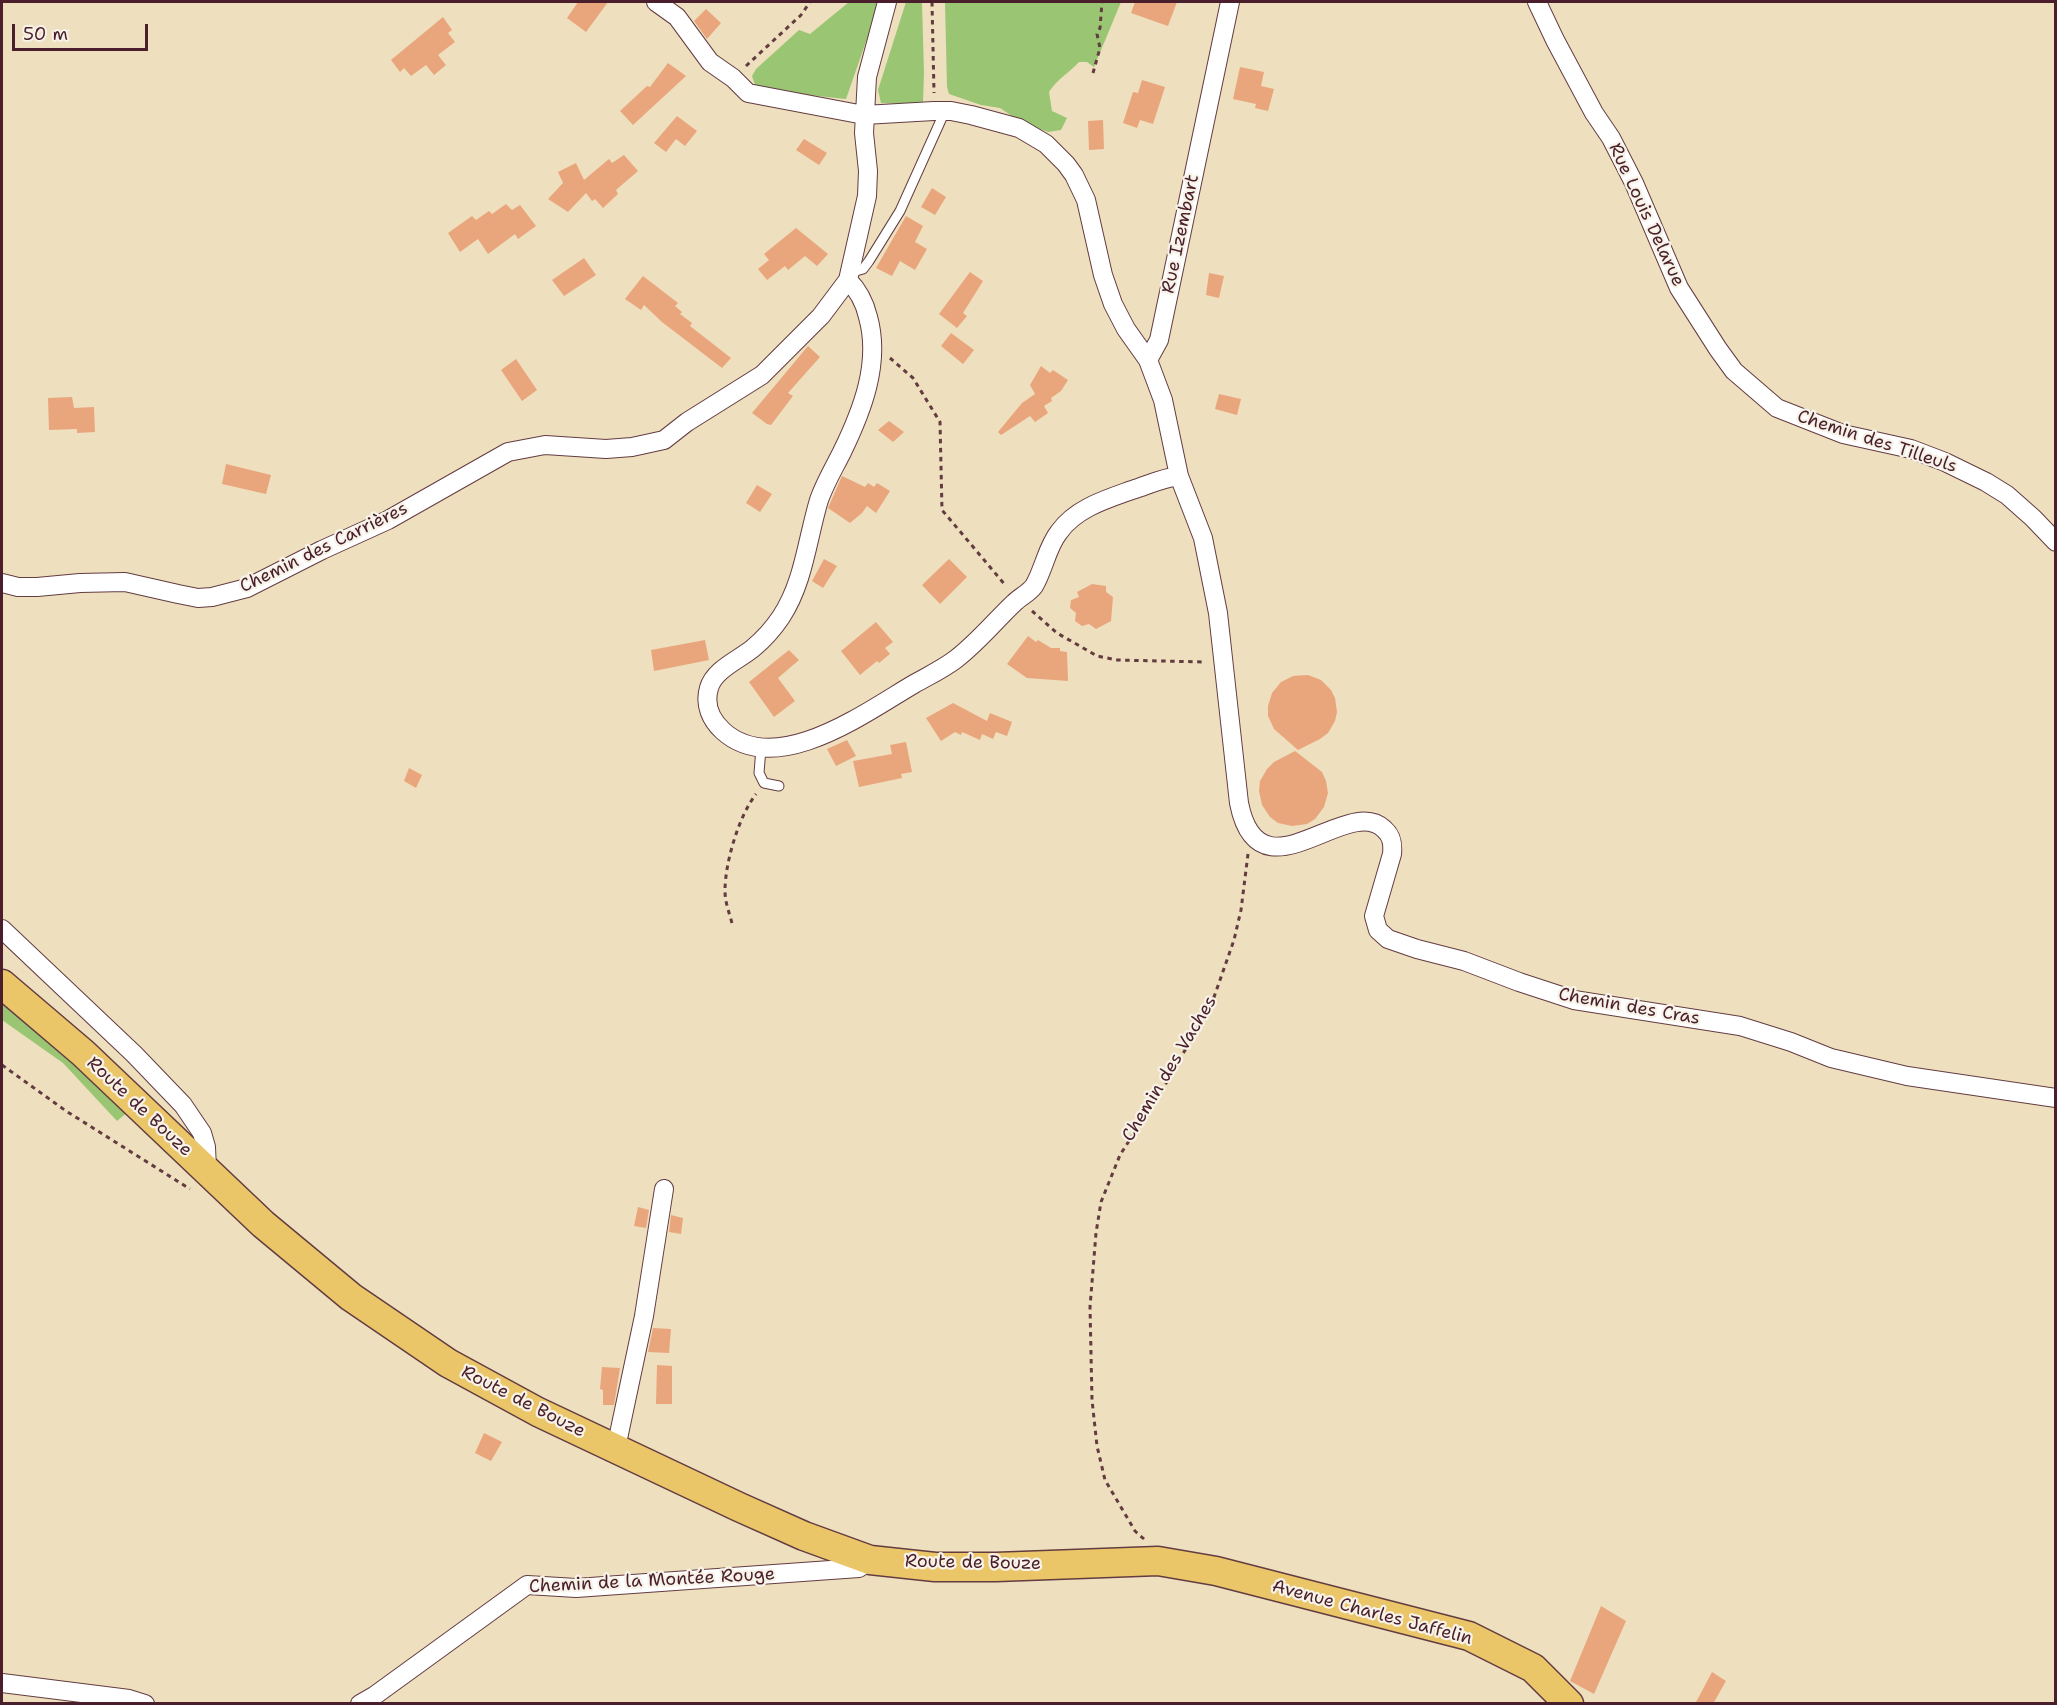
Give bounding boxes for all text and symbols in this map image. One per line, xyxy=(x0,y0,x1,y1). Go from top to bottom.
scale bar xyxy=(15,12,152,50)
text: 50 m xyxy=(23,22,68,46)
street label: Rue Louis Delarue xyxy=(1603,140,1689,290)
street label: Rue Izembart xyxy=(1158,173,1204,295)
street label: Chemin des Tilleuls xyxy=(1794,406,1960,478)
street label: Chemin des Carrières xyxy=(237,498,411,598)
street label: Chemin des Cras xyxy=(1557,984,1701,1030)
street label: Chemin des Vaches xyxy=(1118,992,1222,1146)
street label: Route de Bouze xyxy=(82,1053,196,1161)
street label: Route de Bouze xyxy=(457,1361,589,1443)
street label: Route de Bouze xyxy=(905,1551,1041,1575)
street label: Chemin de la Montée Rouge xyxy=(528,1564,776,1598)
street label: Avenue Charles Jaffelin xyxy=(1270,1576,1474,1650)

